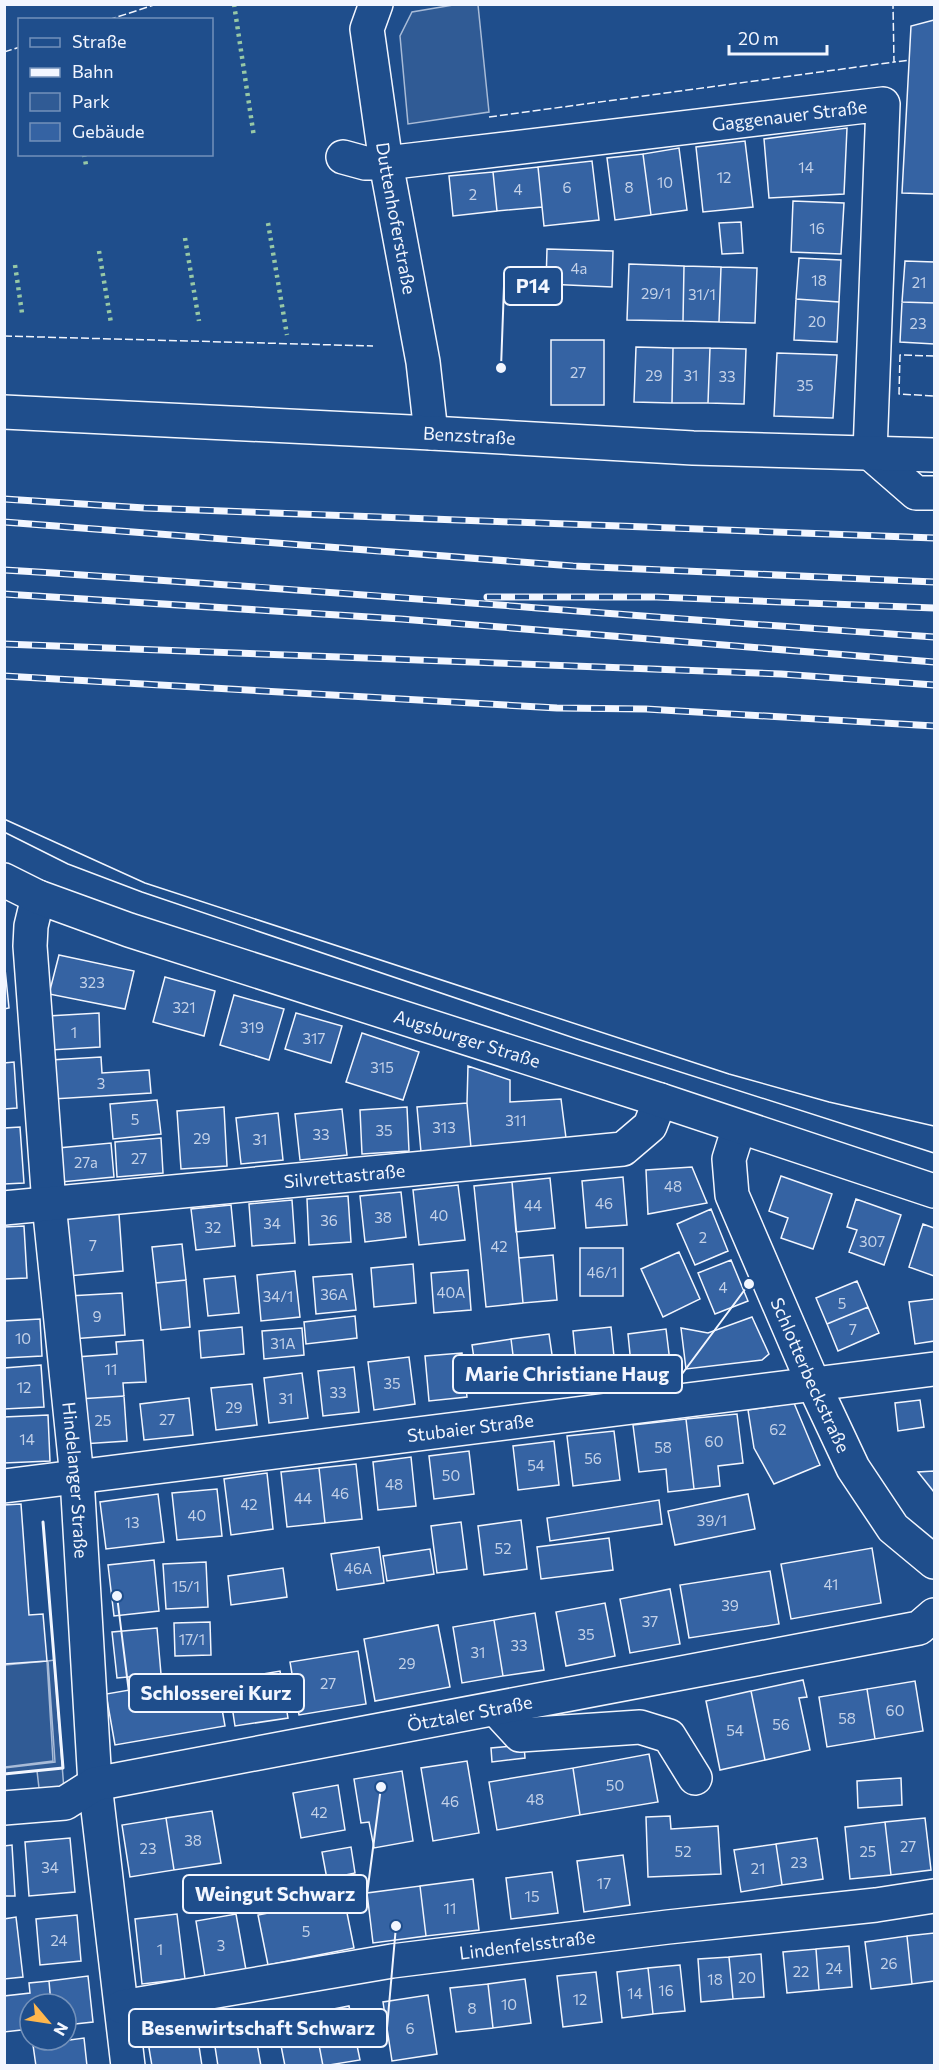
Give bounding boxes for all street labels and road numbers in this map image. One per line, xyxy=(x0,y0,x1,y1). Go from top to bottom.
street label: Gaggenauer Straße xyxy=(711,95,868,135)
street label: Duttenhoferstraße xyxy=(372,141,421,296)
street label: Benzstraße xyxy=(423,422,516,449)
street label: Augsburger Straße xyxy=(391,1005,543,1072)
street label: Silvrettastraße xyxy=(283,1159,406,1192)
street label: Schlotterbeckstraße xyxy=(766,1294,855,1456)
street label: Hindelanger Straße xyxy=(58,1401,93,1559)
street label: Stubaier Straße xyxy=(406,1408,535,1446)
street label: Ötztaler Straße xyxy=(405,1690,534,1736)
street label: Lindenfelsstraße xyxy=(458,1925,596,1964)

